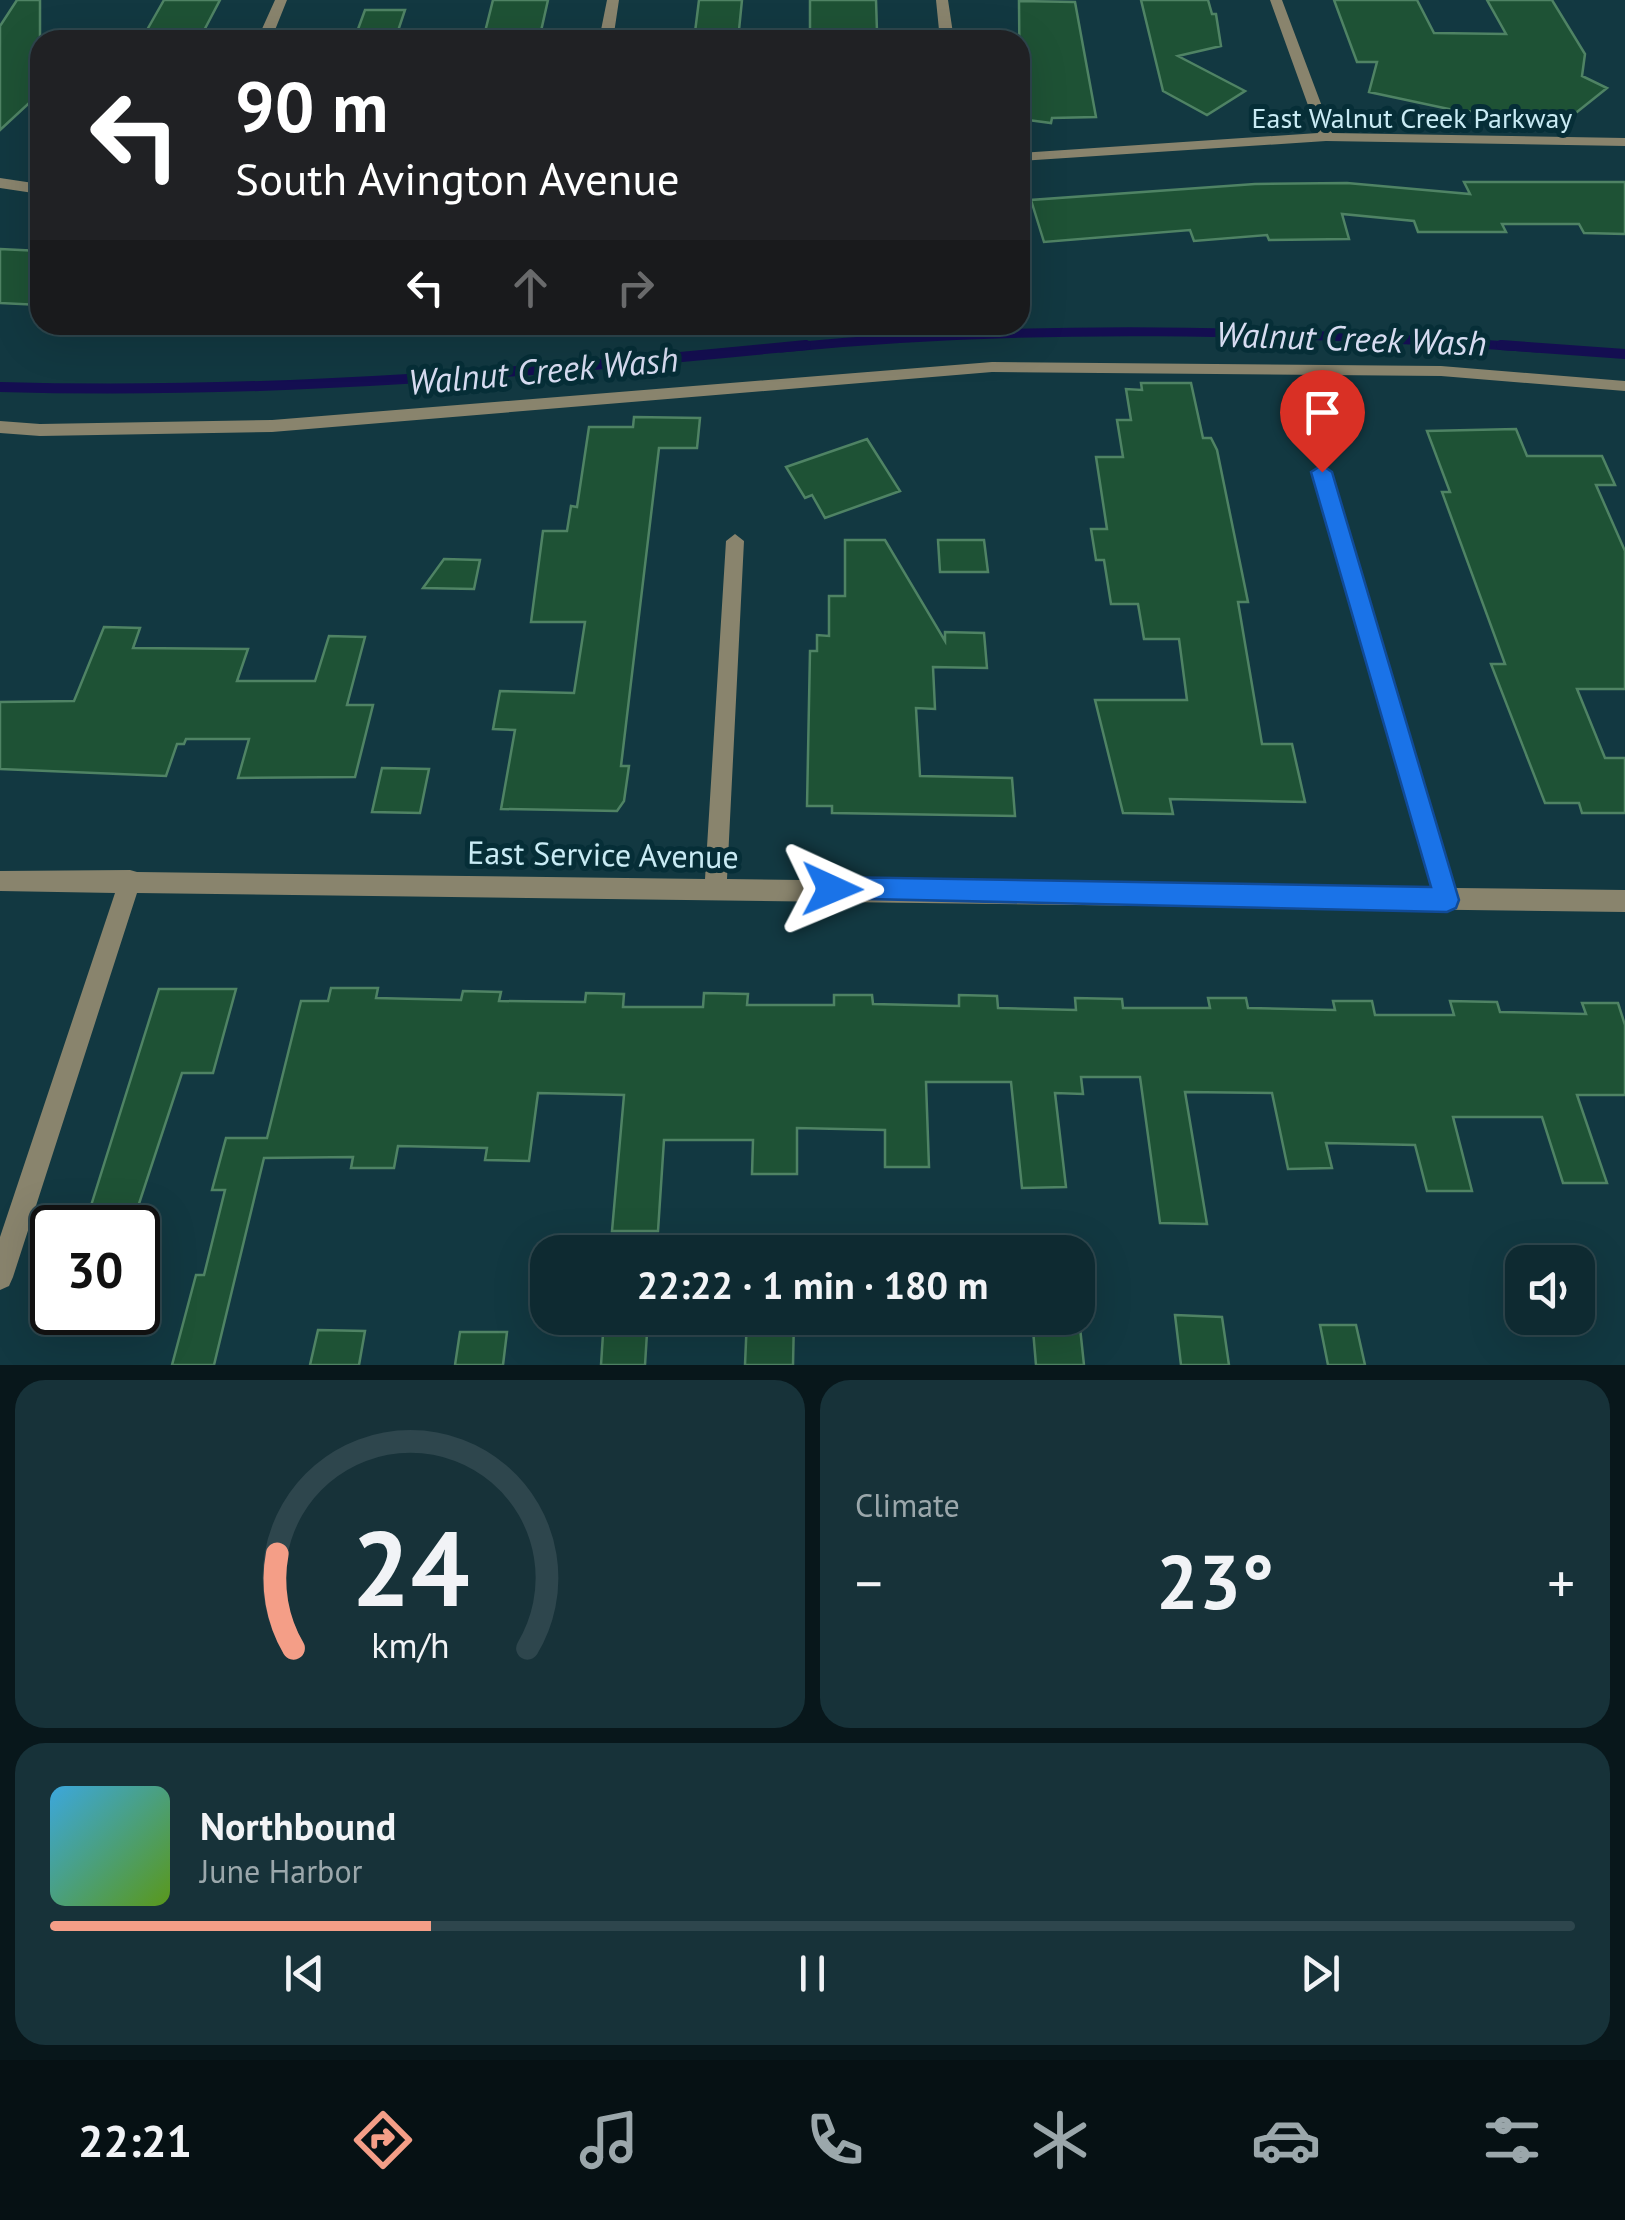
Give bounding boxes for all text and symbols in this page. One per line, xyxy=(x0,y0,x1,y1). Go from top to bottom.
text: 90 m xyxy=(235,61,388,151)
icon: left xyxy=(70,70,200,200)
street label: East Walnut Creek Parkway xyxy=(1252,99,1572,136)
text: South Avington Avenue xyxy=(235,149,680,207)
icon: left xyxy=(398,260,453,315)
icon: ahead xyxy=(503,260,558,315)
icon: right xyxy=(608,260,663,315)
water label: Walnut Creek Wash xyxy=(1215,310,1487,366)
water label: Walnut Creek Wash xyxy=(406,335,680,405)
pin xyxy=(1280,370,1365,473)
icon: arrive xyxy=(1295,385,1350,440)
street label: East Service Avenue xyxy=(467,831,739,877)
position arrow xyxy=(780,837,884,941)
speed limit sign: 30 xyxy=(30,1205,160,1335)
map controls xyxy=(1505,1245,1595,1335)
button: sound xyxy=(1505,1245,1595,1335)
text: 22:22 · 1 min · 180 m xyxy=(637,1260,988,1309)
text: Climate xyxy=(855,1484,960,1526)
text: 24 xyxy=(351,1500,469,1635)
text: 23° xyxy=(1156,1533,1274,1630)
text: − xyxy=(855,1547,883,1618)
text: + xyxy=(1547,1547,1575,1618)
text: km/h xyxy=(371,1622,449,1668)
text: Northbound xyxy=(200,1801,396,1850)
text: June Harbor xyxy=(200,1850,362,1892)
icon: previous xyxy=(277,1946,332,2001)
icon: pause xyxy=(785,1946,840,2001)
icon: next xyxy=(1293,1946,1348,2001)
icon: directions xyxy=(348,2105,418,2175)
icon: music xyxy=(574,2105,644,2175)
icon: phone xyxy=(800,2105,870,2175)
icon: climate xyxy=(1025,2105,1095,2175)
icon: car xyxy=(1251,2105,1321,2175)
icon: filters xyxy=(1477,2105,1547,2175)
text: 22:21 xyxy=(78,2111,192,2169)

